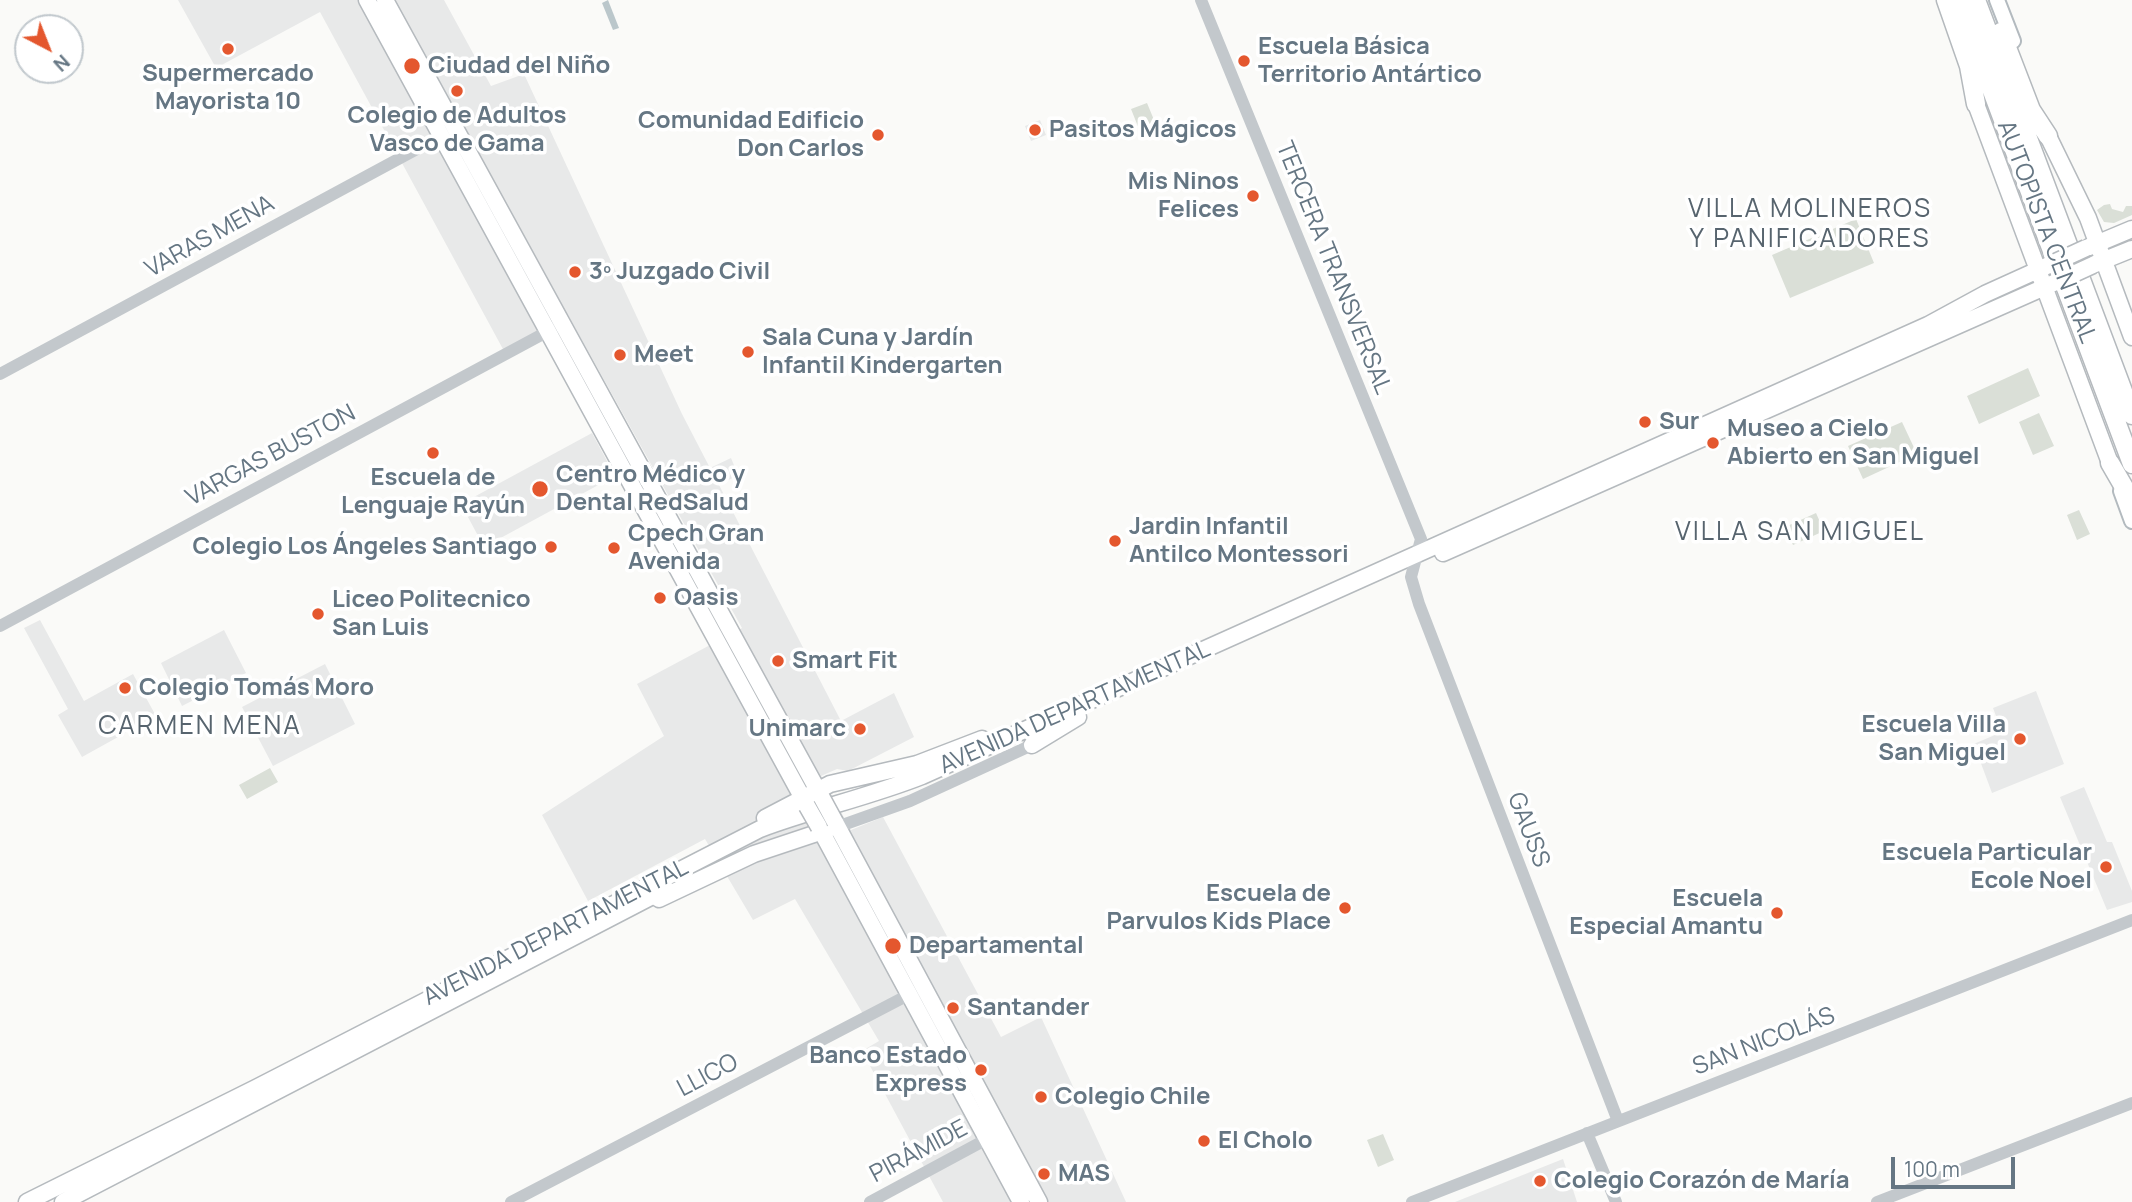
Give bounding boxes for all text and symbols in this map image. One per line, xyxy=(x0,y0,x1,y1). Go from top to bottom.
north arrow xyxy=(14,14,84,84)
place label: Escuela Básica Territorio Antártico xyxy=(1258,33,1482,89)
marker: Supermercado Mayorista 10 xyxy=(220,41,236,57)
text: N xyxy=(48,49,75,77)
place label: Ciudad del Niño xyxy=(428,52,610,80)
marker: Escuela Básica Territorio Antártico xyxy=(1236,53,1252,69)
marker: Ciudad del Niño xyxy=(402,56,422,76)
place label: Supermercado Mayorista 10 xyxy=(142,60,314,116)
marker: Colegio de Adultos Vasco de Gama xyxy=(449,83,465,99)
place label: Colegio de Adultos Vasco de Gama xyxy=(348,102,566,158)
place label: Comunidad Edificio Don Carlos xyxy=(638,107,864,163)
place label: Pasitos Mágicos xyxy=(1049,116,1236,144)
street label: AUTOPISTA CENTRAL xyxy=(1990,117,2102,347)
marker: Pasitos Mágicos xyxy=(1027,122,1043,138)
marker: Comunidad Edificio Don Carlos xyxy=(870,127,886,143)
street label: TERCERA TRANSVERSAL xyxy=(1269,138,1397,398)
place label: Mis Ninos Felices xyxy=(1128,168,1239,224)
marker: Mis Ninos Felices xyxy=(1245,188,1261,204)
street label: VARAS MENA xyxy=(141,190,279,284)
district label: VILLA MOLINEROS Y PANIFICADORES xyxy=(1690,194,1930,256)
place label: 3º Juzgado Civil xyxy=(589,258,770,286)
marker: 3º Juzgado Civil xyxy=(567,264,583,280)
place label: Sala Cuna y Jardín Infantil Kindergarten xyxy=(762,324,1002,380)
place label: Meet xyxy=(634,341,694,369)
marker: Sala Cuna y Jardín Infantil Kindergarten xyxy=(740,344,756,360)
marker: Meet xyxy=(612,347,628,363)
street label: VARGAS BUSTON xyxy=(181,399,361,513)
place label: Sur xyxy=(1659,408,1699,436)
marker: Sur xyxy=(1637,414,1653,430)
place label: Museo a Cielo Abierto en San Miguel xyxy=(1727,415,1980,471)
marker: Museo a Cielo Abierto en San Miguel xyxy=(1705,435,1721,451)
marker: Escuela de Lenguaje Rayún xyxy=(425,445,441,461)
place label: Centro Médico y Dental RedSalud xyxy=(556,461,749,517)
place label: Escuela de Lenguaje Rayún xyxy=(341,464,525,520)
marker: Centro Médico y Dental RedSalud xyxy=(530,479,550,499)
place label: Jardin Infantil Antilco Montessori xyxy=(1129,513,1349,569)
district label: VILLA SAN MIGUEL xyxy=(1677,517,1923,549)
place label: Cpech Gran Avenida xyxy=(628,520,764,576)
place label: Colegio Los Ángeles Santiago xyxy=(192,533,537,561)
marker: Jardin Infantil Antilco Montessori xyxy=(1107,533,1123,549)
marker: Colegio Los Ángeles Santiago xyxy=(543,539,559,555)
marker: Cpech Gran Avenida xyxy=(606,540,622,556)
place label: Oasis xyxy=(674,584,739,612)
place label: Liceo Politecnico San Luis xyxy=(332,586,531,642)
marker: Oasis xyxy=(652,590,668,606)
marker: Liceo Politecnico San Luis xyxy=(310,606,326,622)
street label: AVENIDA DEPARTAMENTAL xyxy=(935,635,1215,781)
place label: Smart Fit xyxy=(792,647,898,675)
marker: Smart Fit xyxy=(770,653,786,669)
place label: Colegio Tomás Moro xyxy=(139,674,374,702)
marker: Colegio Tomás Moro xyxy=(117,680,133,696)
district label: CARMEN MENA xyxy=(100,711,300,743)
place label: Escuela Villa San Miguel xyxy=(1861,711,2006,767)
place label: Unimarc xyxy=(748,715,846,743)
marker: Unimarc xyxy=(852,721,868,737)
marker: Escuela Villa San Miguel xyxy=(2012,731,2028,747)
street label: GAUSS xyxy=(1501,789,1555,871)
place label: Escuela Particular Ecole Noel xyxy=(1882,839,2092,895)
street label: AVENIDA DEPARTAMENTAL xyxy=(419,854,693,1012)
marker: Escuela Particular Ecole Noel xyxy=(2098,859,2114,875)
place label: Escuela de Parvulos Kids Place xyxy=(1107,880,1331,936)
place label: Escuela Especial Amantu xyxy=(1569,885,1763,941)
marker: Escuela de Parvulos Kids Place xyxy=(1337,900,1353,916)
marker: Escuela Especial Amantu xyxy=(1769,905,1785,921)
place label: Departamental xyxy=(909,932,1084,960)
marker: Departamental xyxy=(883,936,903,956)
place label: Santander xyxy=(967,994,1089,1022)
marker: Santander xyxy=(945,1000,961,1016)
street label: SAN NICOLÁS xyxy=(1689,1002,1839,1082)
place label: Banco Estado Express xyxy=(809,1042,967,1098)
street label: LLICO xyxy=(673,1048,743,1104)
marker: Banco Estado Express xyxy=(973,1062,989,1078)
place label: Colegio Chile xyxy=(1055,1083,1211,1111)
marker: Colegio Chile xyxy=(1033,1089,1049,1105)
street label: PIRÁMIDE xyxy=(865,1114,973,1190)
place label: El Cholo xyxy=(1218,1127,1313,1155)
marker: El Cholo xyxy=(1196,1133,1212,1149)
scale bar xyxy=(1894,1142,2018,1186)
text: 100 m xyxy=(1904,1155,1960,1183)
place label: MAS xyxy=(1058,1160,1110,1188)
marker: MAS xyxy=(1036,1166,1052,1182)
place label: Colegio Corazón de María xyxy=(1554,1167,1850,1195)
marker: Colegio Corazón de María xyxy=(1532,1173,1548,1189)

